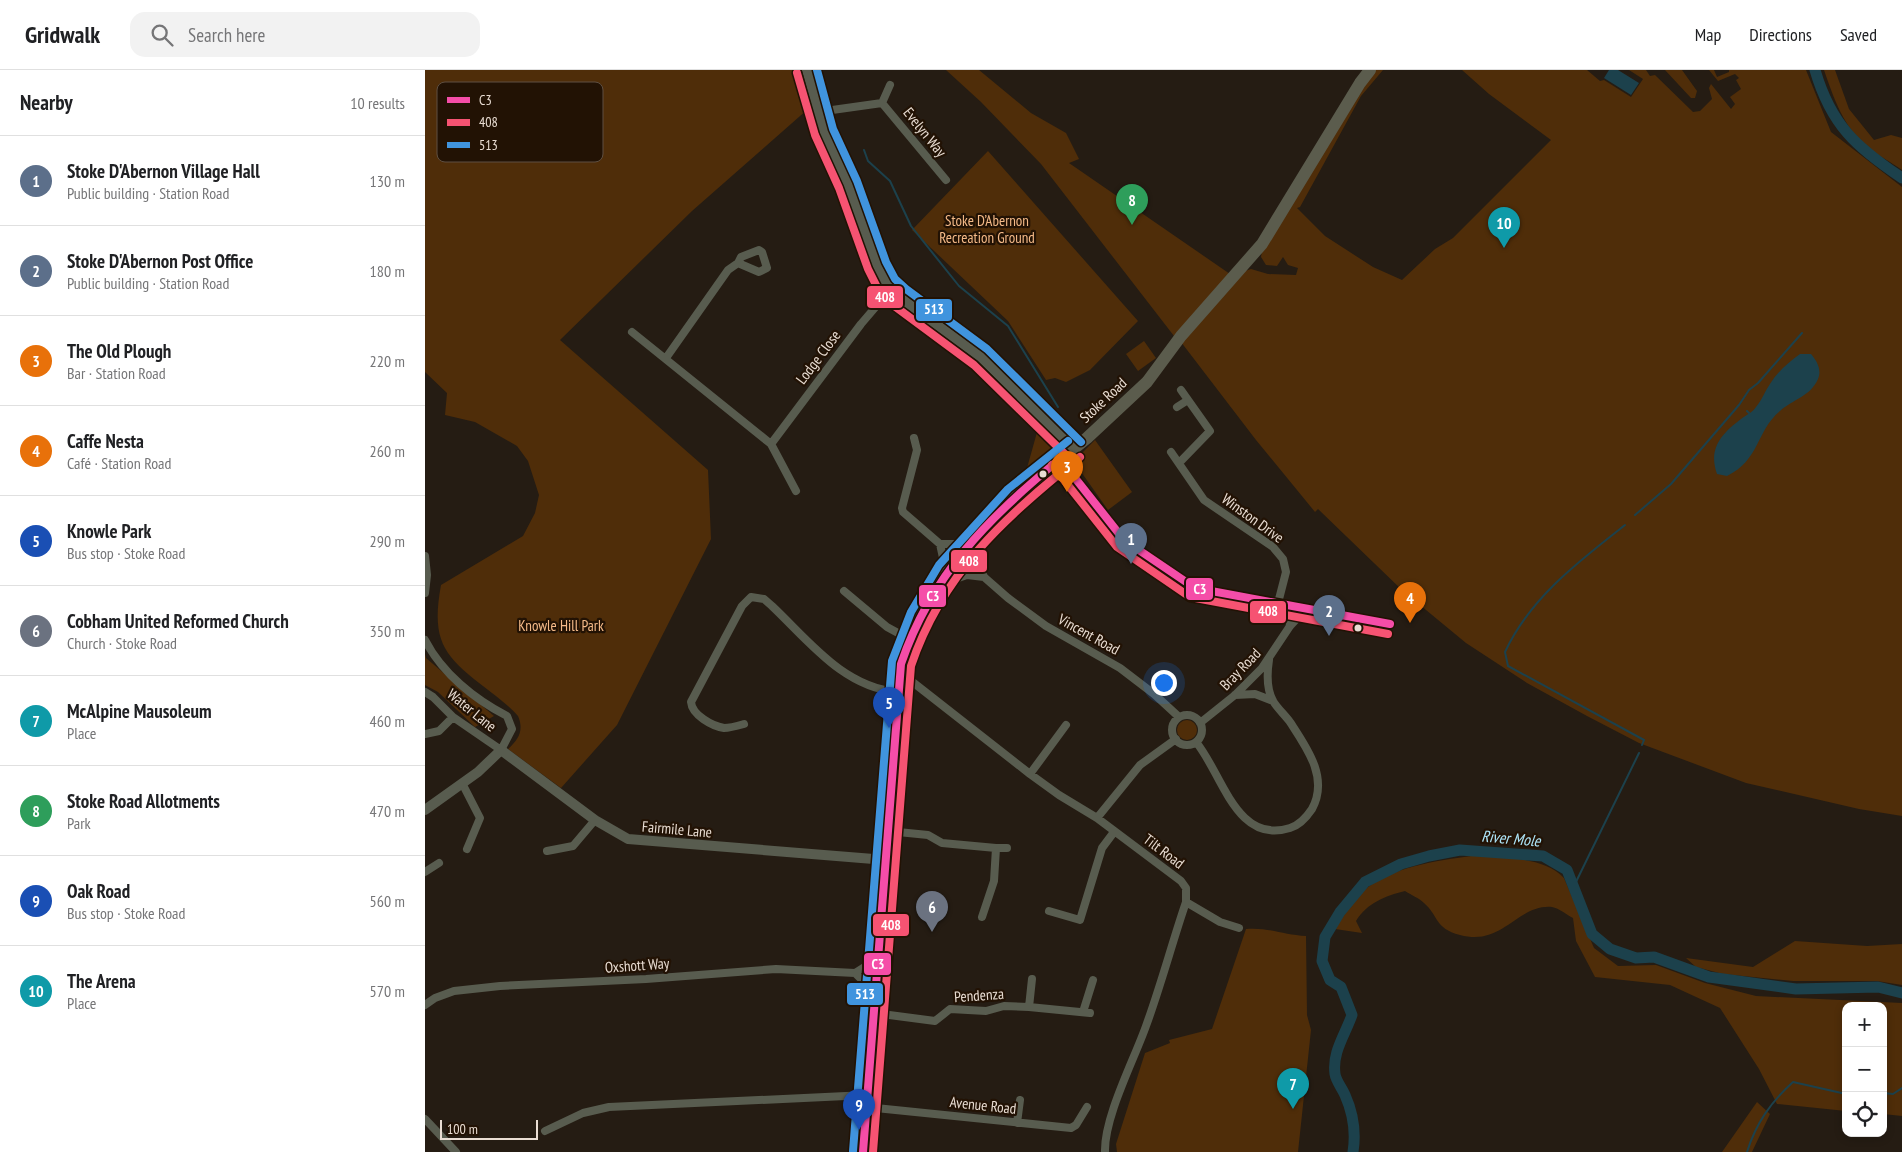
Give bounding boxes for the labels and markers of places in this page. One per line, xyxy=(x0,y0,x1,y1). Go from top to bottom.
pin: 8 xyxy=(1116,184,1148,225)
pin: 10 xyxy=(1488,207,1520,248)
pin: 3 xyxy=(1051,451,1083,492)
unlabelled marker xyxy=(1038,469,1048,479)
pin: 1 xyxy=(1115,523,1147,564)
pin: 4 xyxy=(1394,582,1426,623)
pin: 2 xyxy=(1313,595,1345,636)
unlabelled marker xyxy=(1353,623,1363,633)
pin: 5 xyxy=(873,687,905,728)
pin: 6 xyxy=(916,891,948,932)
pin: 7 xyxy=(1277,1068,1309,1109)
pin: 9 xyxy=(843,1089,875,1130)

